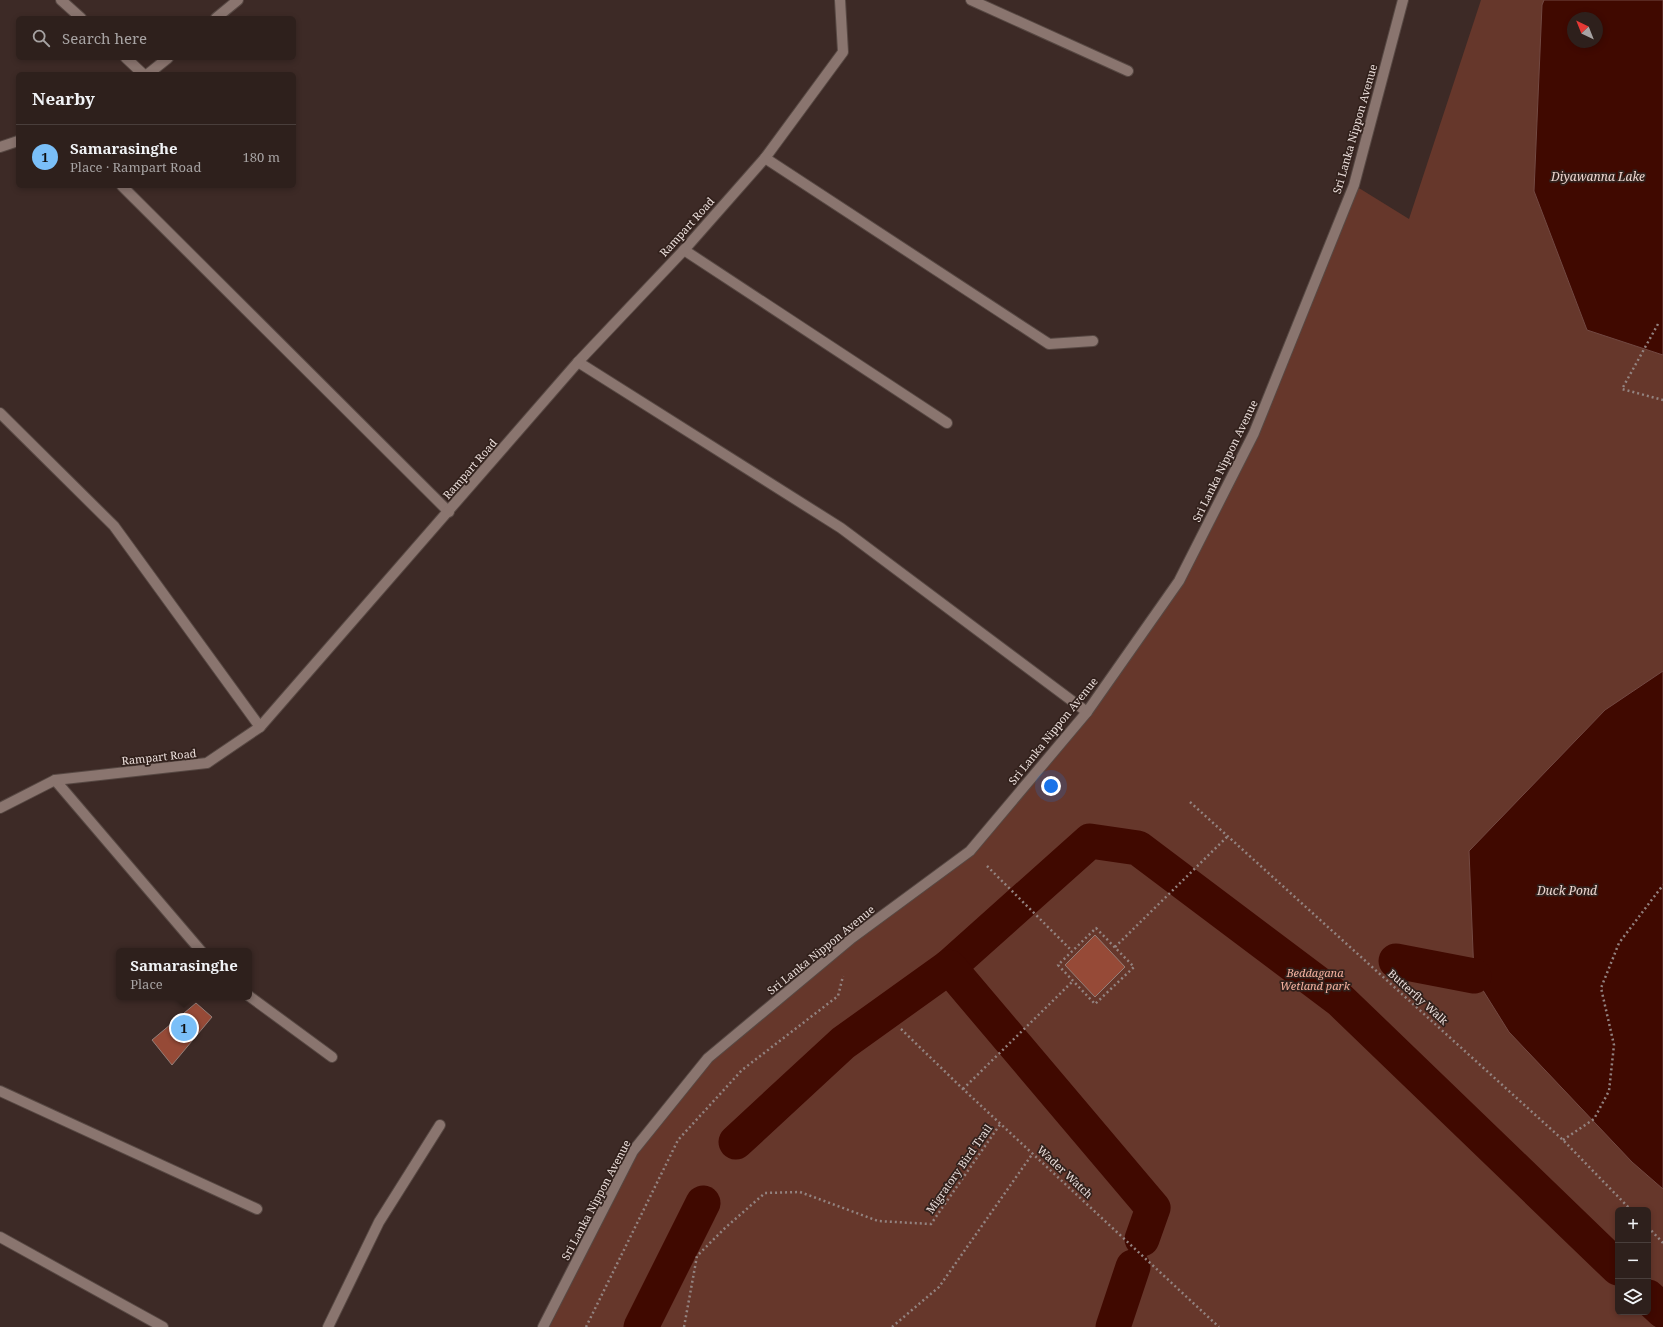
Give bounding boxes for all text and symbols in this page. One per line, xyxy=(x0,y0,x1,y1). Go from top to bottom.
north arrow xyxy=(1567,12,1603,48)
search box xyxy=(16,16,296,60)
icon: search xyxy=(30,27,52,49)
text: Search here xyxy=(62,28,147,48)
street label: Sri Lanka Nippon Avenue xyxy=(1329,62,1380,195)
text: Nearby xyxy=(32,87,95,110)
text: Samarasinghe xyxy=(70,138,178,158)
text: 1 xyxy=(41,148,49,166)
text: 180 m xyxy=(243,148,280,166)
text: Place · Rampart Road xyxy=(70,158,201,176)
water label: Diyawanna Lake xyxy=(1550,168,1645,185)
street label: Rampart Road xyxy=(656,194,718,260)
street label: Sri Lanka Nippon Avenue xyxy=(1188,397,1261,524)
street label: Rampart Road xyxy=(439,435,500,502)
street label: Sri Lanka Nippon Avenue xyxy=(1005,674,1101,788)
street label: Rampart Road xyxy=(121,745,197,768)
your location xyxy=(1041,776,1061,796)
water label: Duck Pond xyxy=(1536,882,1597,899)
street label: Sri Lanka Nippon Avenue xyxy=(764,901,878,998)
popup xyxy=(116,948,252,1000)
text: Samarasinghe xyxy=(130,955,238,975)
park label: Beddagana Wetland park xyxy=(1280,965,1351,993)
street label: Butterfly Walk xyxy=(1385,966,1452,1028)
text: Place xyxy=(130,975,163,993)
pin: 1 xyxy=(171,1013,197,1043)
street label: Migratory Bird Trail xyxy=(922,1121,995,1216)
street label: Sri Lanka Nippon Avenue xyxy=(557,1137,634,1263)
street label: Wader Watch xyxy=(1034,1142,1096,1201)
map controls xyxy=(1615,1207,1651,1315)
button: + xyxy=(1615,1207,1651,1243)
button: − xyxy=(1615,1243,1651,1279)
button: layers xyxy=(1615,1279,1651,1315)

